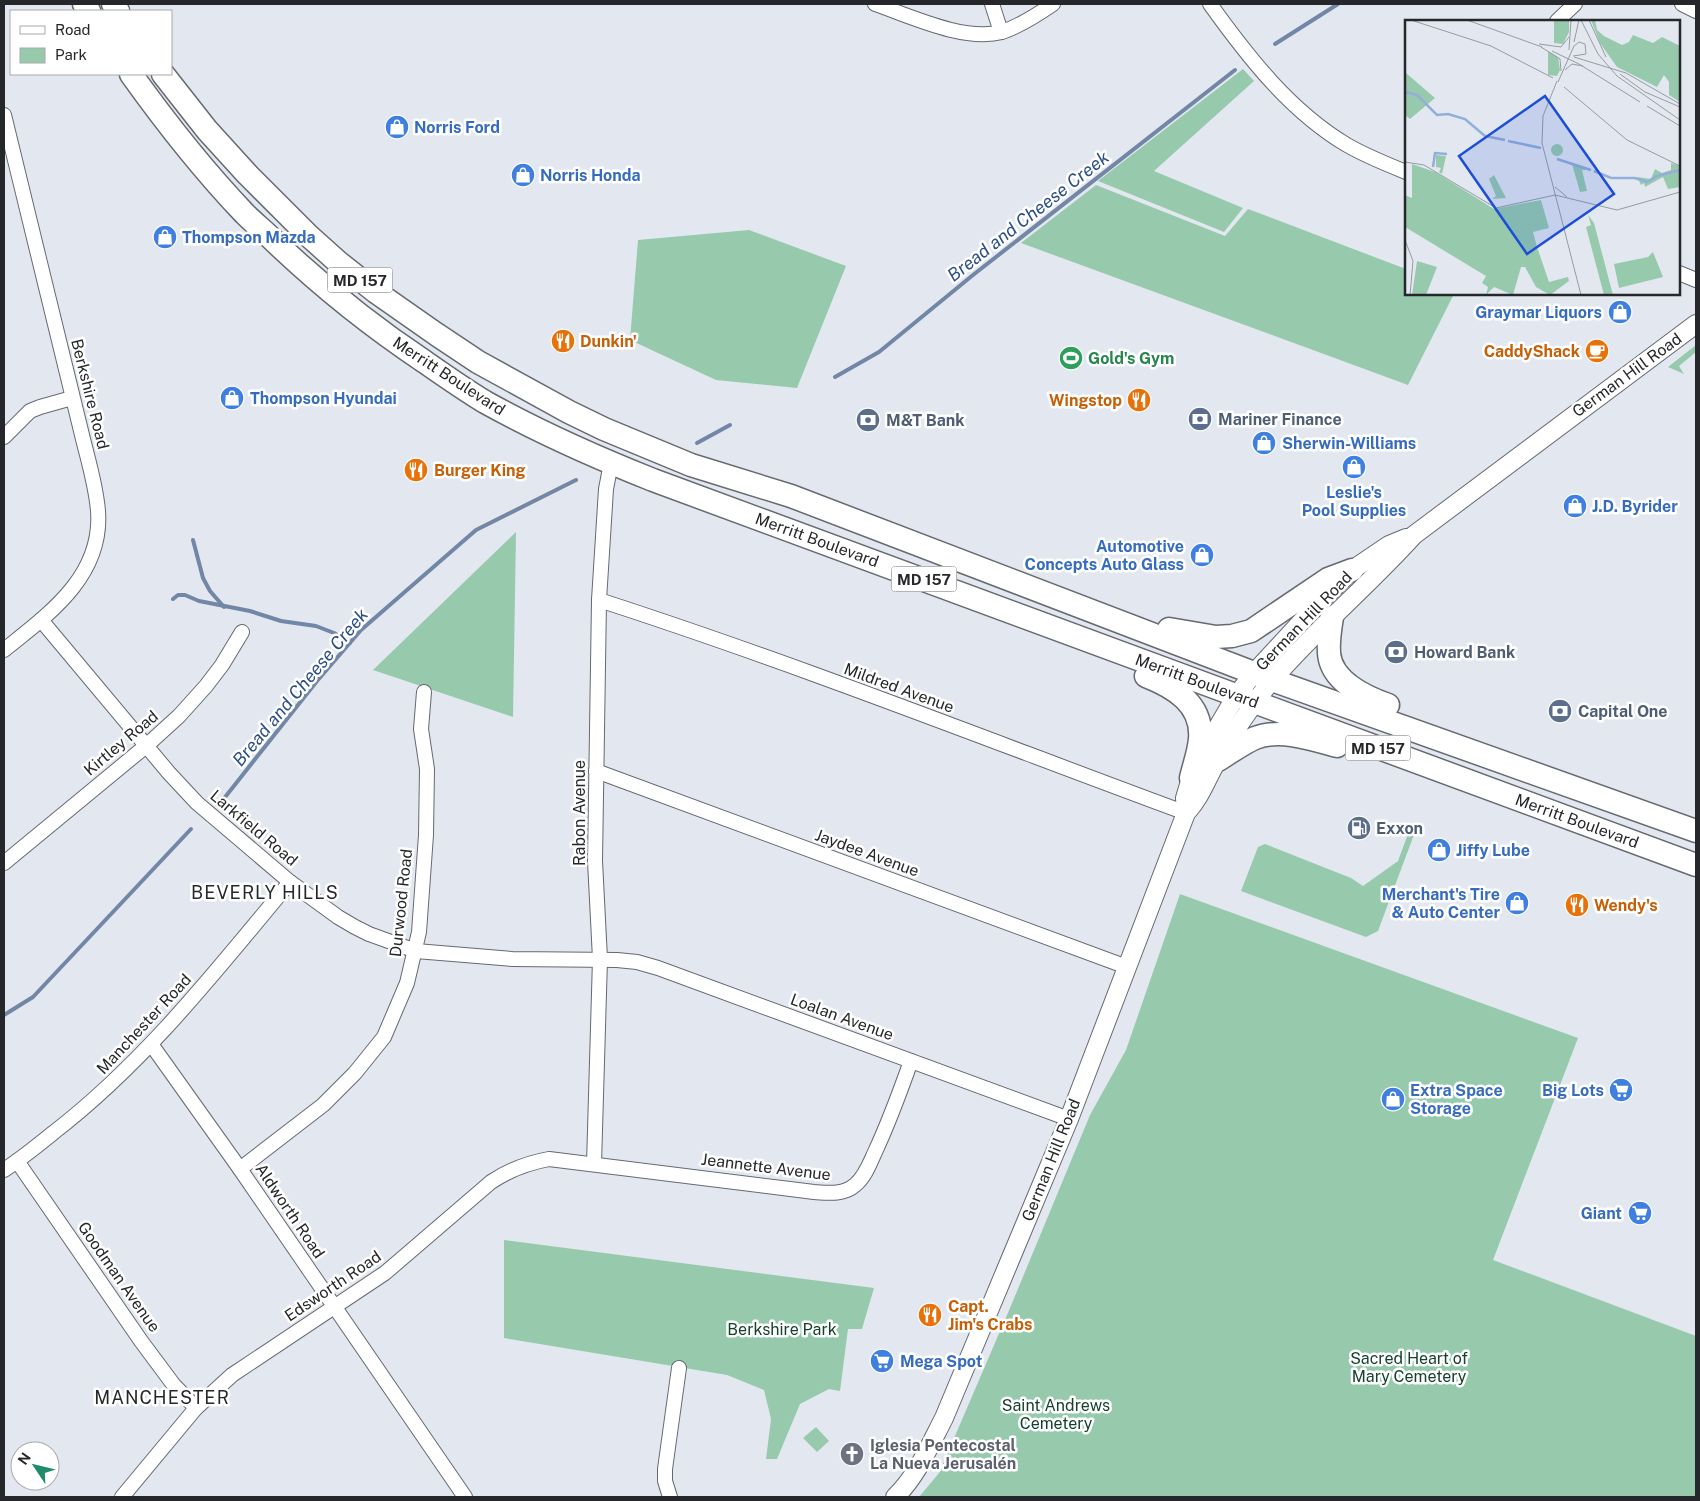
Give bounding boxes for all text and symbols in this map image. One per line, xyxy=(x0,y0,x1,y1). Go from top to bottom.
legend xyxy=(10,10,172,75)
inset map xyxy=(1405,20,1680,295)
text: Road xyxy=(55,21,91,38)
text: Park xyxy=(55,46,87,63)
shop icon: Norris Ford xyxy=(384,114,410,140)
place label: Norris Ford xyxy=(414,118,500,137)
water label: Bread and Cheese Creek xyxy=(943,146,1113,286)
shop icon: Norris Honda xyxy=(510,162,536,188)
place label: Norris Honda xyxy=(540,166,640,185)
shop icon: Thompson Mazda xyxy=(152,224,178,250)
place label: Thompson Mazda xyxy=(182,228,316,247)
road number: MD 157 xyxy=(328,268,392,292)
shop icon: Graymar Liquors xyxy=(1607,299,1633,325)
place label: Graymar Liquors xyxy=(1475,303,1602,322)
restaurant icon: Dunkin' xyxy=(550,328,576,354)
street label: German Hill Road xyxy=(1569,329,1685,421)
place label: Dunkin' xyxy=(580,332,637,351)
street label: Merritt Boulevard xyxy=(389,333,509,419)
street label: Berkshire Road xyxy=(67,337,113,451)
cafe icon: CaddyShack xyxy=(1584,338,1610,364)
place label: CaddyShack xyxy=(1484,342,1580,361)
sports icon: Gold's Gym xyxy=(1058,345,1084,371)
place label: Gold's Gym xyxy=(1088,349,1174,368)
shop icon: Thompson Hyundai xyxy=(219,385,245,411)
restaurant icon: Wingstop xyxy=(1126,387,1152,413)
place label: Thompson Hyundai xyxy=(250,389,397,408)
place label: Wingstop xyxy=(1049,391,1122,410)
bank icon: Mariner Finance xyxy=(1187,406,1213,432)
bank icon: M&T Bank xyxy=(855,407,881,433)
place label: Mariner Finance xyxy=(1218,410,1342,429)
place label: M&T Bank xyxy=(886,411,965,430)
shop icon: Sherwin-Williams xyxy=(1251,430,1277,456)
place label: Sherwin-Williams xyxy=(1282,434,1416,453)
shop icon: Leslie's Pool Supplies xyxy=(1341,454,1367,480)
restaurant icon: Burger King xyxy=(403,457,429,483)
place label: Burger King xyxy=(434,461,526,480)
place label: Leslie's Pool Supplies xyxy=(1302,483,1406,520)
shop icon: J.D. Byrider xyxy=(1562,493,1588,519)
place label: J.D. Byrider xyxy=(1592,497,1678,516)
street label: Merritt Boulevard xyxy=(753,509,881,571)
place label: Automotive Concepts Auto Glass xyxy=(1025,537,1184,574)
shop icon: Automotive Concepts Auto Glass xyxy=(1189,542,1215,568)
road number: MD 157 xyxy=(892,566,956,592)
street label: German Hill Road xyxy=(1252,568,1356,674)
water label: Bread and Cheese Creek xyxy=(228,604,372,770)
bank icon: Howard Bank xyxy=(1383,639,1409,665)
place label: Howard Bank xyxy=(1414,643,1515,662)
street label: Merritt Boulevard xyxy=(1133,650,1261,712)
street label: Mildred Avenue xyxy=(841,659,957,717)
bank icon: Capital One xyxy=(1547,698,1573,724)
place label: Capital One xyxy=(1578,702,1668,721)
street label: Kirtley Road xyxy=(80,707,162,779)
road number: MD 157 xyxy=(1346,736,1410,760)
street label: Rabon Avenue xyxy=(570,760,589,866)
street label: Larkfield Road xyxy=(207,786,301,870)
street label: Merritt Boulevard xyxy=(1513,790,1641,852)
fuel station icon: Exxon xyxy=(1346,815,1372,841)
place label: Exxon xyxy=(1376,819,1423,838)
street label: Jaydee Avenue xyxy=(812,825,922,881)
shop icon: Jiffy Lube xyxy=(1426,837,1452,863)
place label: Jiffy Lube xyxy=(1456,841,1530,860)
street label: Durwood Road xyxy=(386,848,416,958)
district label: BEVERLY HILLS xyxy=(191,882,339,903)
place label: Merchant's Tire & Auto Center xyxy=(1382,885,1500,922)
shop icon: Merchant's Tire & Auto Center xyxy=(1504,890,1530,916)
restaurant icon: Wendy's xyxy=(1564,892,1590,918)
place label: Wendy's xyxy=(1594,896,1658,915)
street label: Manchester Road xyxy=(93,970,195,1078)
street label: Loalan Avenue xyxy=(788,990,896,1044)
supermarket icon: Big Lots xyxy=(1608,1077,1634,1103)
place label: Extra Space Storage xyxy=(1410,1081,1503,1118)
place label: Big Lots xyxy=(1542,1081,1604,1100)
shop icon: Extra Space Storage xyxy=(1380,1086,1406,1112)
street label: German Hill Road xyxy=(1018,1096,1084,1224)
street label: Jeannette Avenue xyxy=(700,1150,832,1184)
street label: Aldworth Road xyxy=(251,1160,329,1262)
supermarket icon: Giant xyxy=(1627,1200,1653,1226)
place label: Giant xyxy=(1581,1204,1622,1223)
street label: Goodman Avenue xyxy=(74,1218,164,1336)
street label: Edsworth Road xyxy=(281,1247,385,1325)
place label: Capt. Jim's Crabs xyxy=(948,1297,1032,1334)
restaurant icon: Capt. Jim's Crabs xyxy=(917,1302,943,1328)
park label: Berkshire Park xyxy=(727,1320,837,1339)
supermarket icon: Mega Spot xyxy=(869,1348,895,1374)
park label: Sacred Heart of Mary Cemetery xyxy=(1350,1349,1468,1386)
place label: Mega Spot xyxy=(900,1352,983,1371)
district label: MANCHESTER xyxy=(94,1387,230,1408)
park label: Saint Andrews Cemetery xyxy=(1002,1396,1110,1433)
place label: Iglesia Pentecostal La Nueva Jerusalén xyxy=(870,1436,1016,1473)
north arrow xyxy=(10,1441,60,1491)
church icon: Iglesia Pentecostal La Nueva Jerusalén xyxy=(839,1441,865,1467)
text: N xyxy=(15,1449,34,1468)

